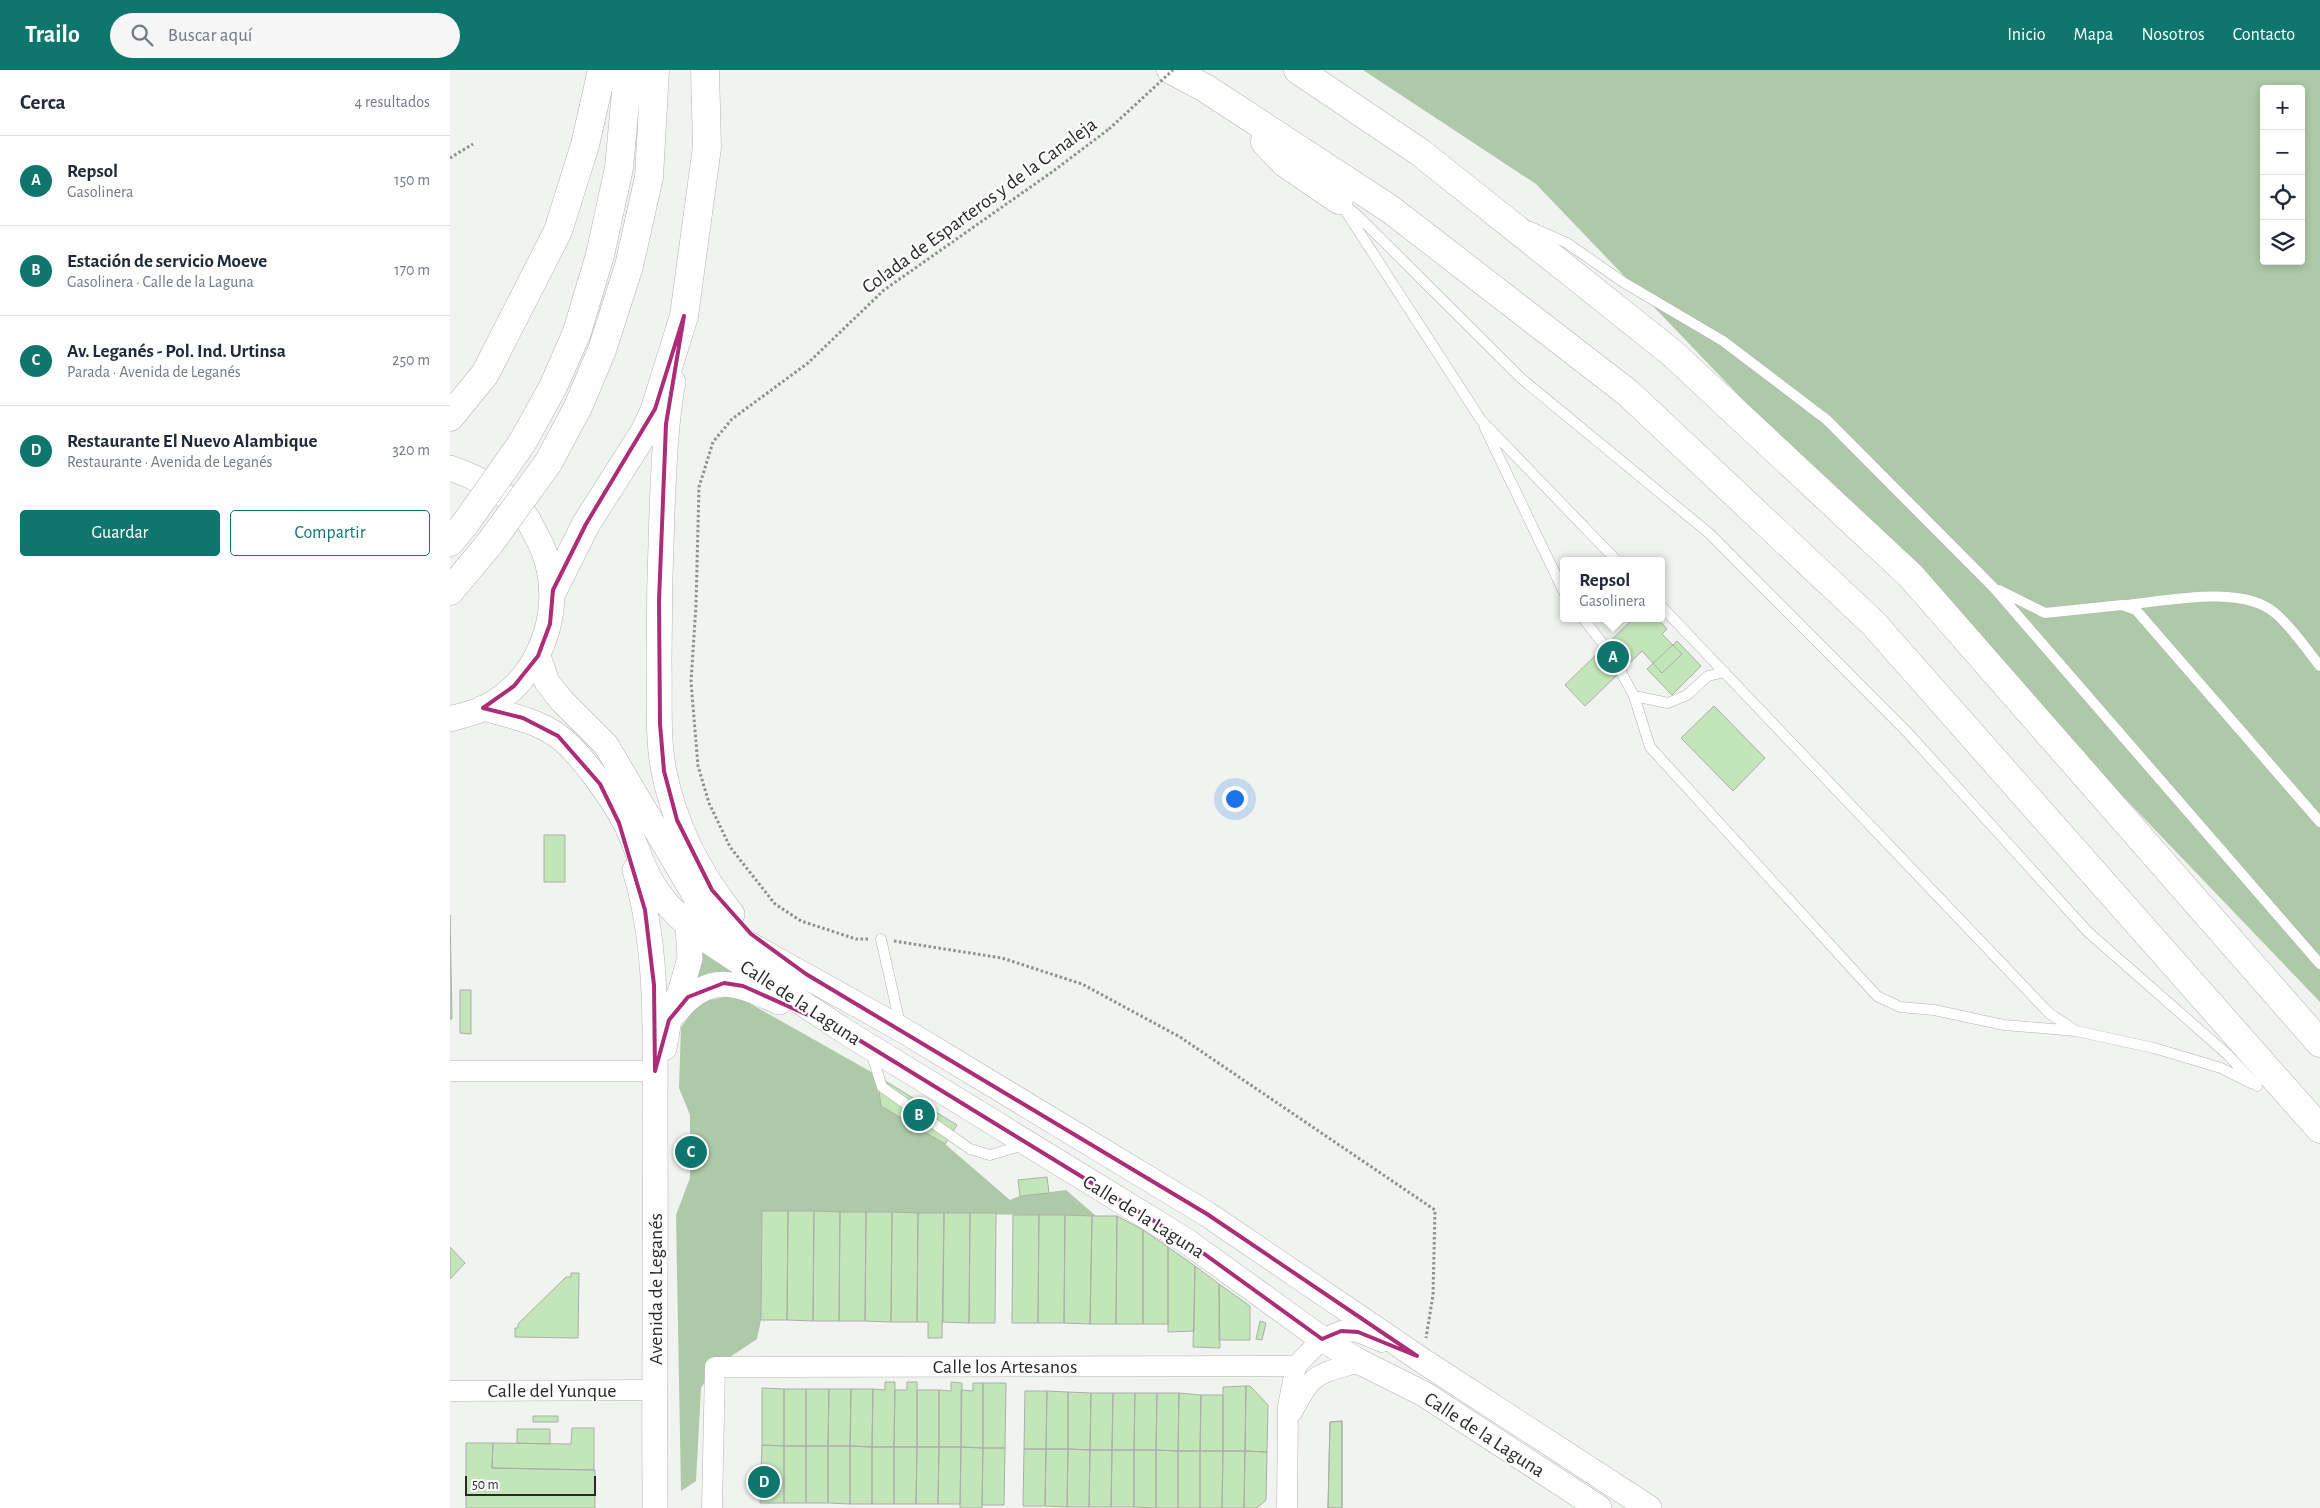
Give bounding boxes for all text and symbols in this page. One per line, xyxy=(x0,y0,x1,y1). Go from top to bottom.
search box xyxy=(110,13,460,58)
icon: search xyxy=(128,21,156,49)
text: Trailo xyxy=(25,23,80,47)
text: Buscar aquí xyxy=(168,26,252,45)
text: Inicio xyxy=(2007,26,2046,44)
text: Mapa xyxy=(2074,26,2113,44)
text: Nosotros xyxy=(2141,26,2205,44)
text: Contacto xyxy=(2233,26,2295,44)
map controls xyxy=(2260,85,2305,265)
button: + xyxy=(2260,85,2305,130)
text: Cerca xyxy=(20,92,66,113)
text: 4 resultados xyxy=(355,94,430,110)
street label: Colada de Esparteros y de la Canaleja xyxy=(859,114,1101,298)
button: − xyxy=(2260,130,2305,175)
text: Repsol xyxy=(67,162,118,181)
text: A xyxy=(31,172,41,188)
text: 150 m xyxy=(394,172,430,188)
button: locate xyxy=(2260,175,2305,220)
text: Gasolinera xyxy=(67,184,133,200)
button: layers xyxy=(2260,220,2305,265)
text: Estación de servicio Moeve xyxy=(67,252,267,271)
text: B xyxy=(31,262,41,278)
text: 170 m xyxy=(394,262,430,278)
text: Gasolinera · Calle de la Laguna xyxy=(67,274,254,290)
text: Av. Leganés - Pol. Ind. Urtinsa xyxy=(67,342,286,361)
text: C xyxy=(32,352,40,368)
text: 250 m xyxy=(392,352,430,368)
text: Parada · Avenida de Leganés xyxy=(67,364,241,380)
text: Restaurante El Nuevo Alambique xyxy=(67,432,318,451)
text: D xyxy=(31,442,41,458)
text: 320 m xyxy=(392,442,430,458)
text: Restaurante · Avenida de Leganés xyxy=(67,454,272,470)
button: Guardar xyxy=(20,510,220,556)
button: Compartir xyxy=(230,510,430,556)
popup xyxy=(1560,557,1665,622)
text: Repsol xyxy=(1579,571,1630,590)
text: Gasolinera xyxy=(1579,593,1646,609)
pin: A xyxy=(1597,638,1629,676)
your location xyxy=(1222,786,1248,812)
street label: Calle de la Laguna xyxy=(737,957,864,1049)
pin: B xyxy=(903,1096,935,1134)
pin: C xyxy=(675,1133,707,1171)
street label: Calle de la Laguna xyxy=(1079,1171,1208,1262)
street label: Avenida de Leganés xyxy=(646,1213,666,1365)
street label: Calle los Artesanos xyxy=(933,1357,1077,1377)
street label: Calle del Yunque xyxy=(487,1381,617,1401)
street label: Calle de la Laguna xyxy=(1421,1389,1548,1481)
pin: D xyxy=(748,1463,780,1501)
scale bar xyxy=(465,1473,596,1496)
text: 50 m xyxy=(472,1478,499,1492)

